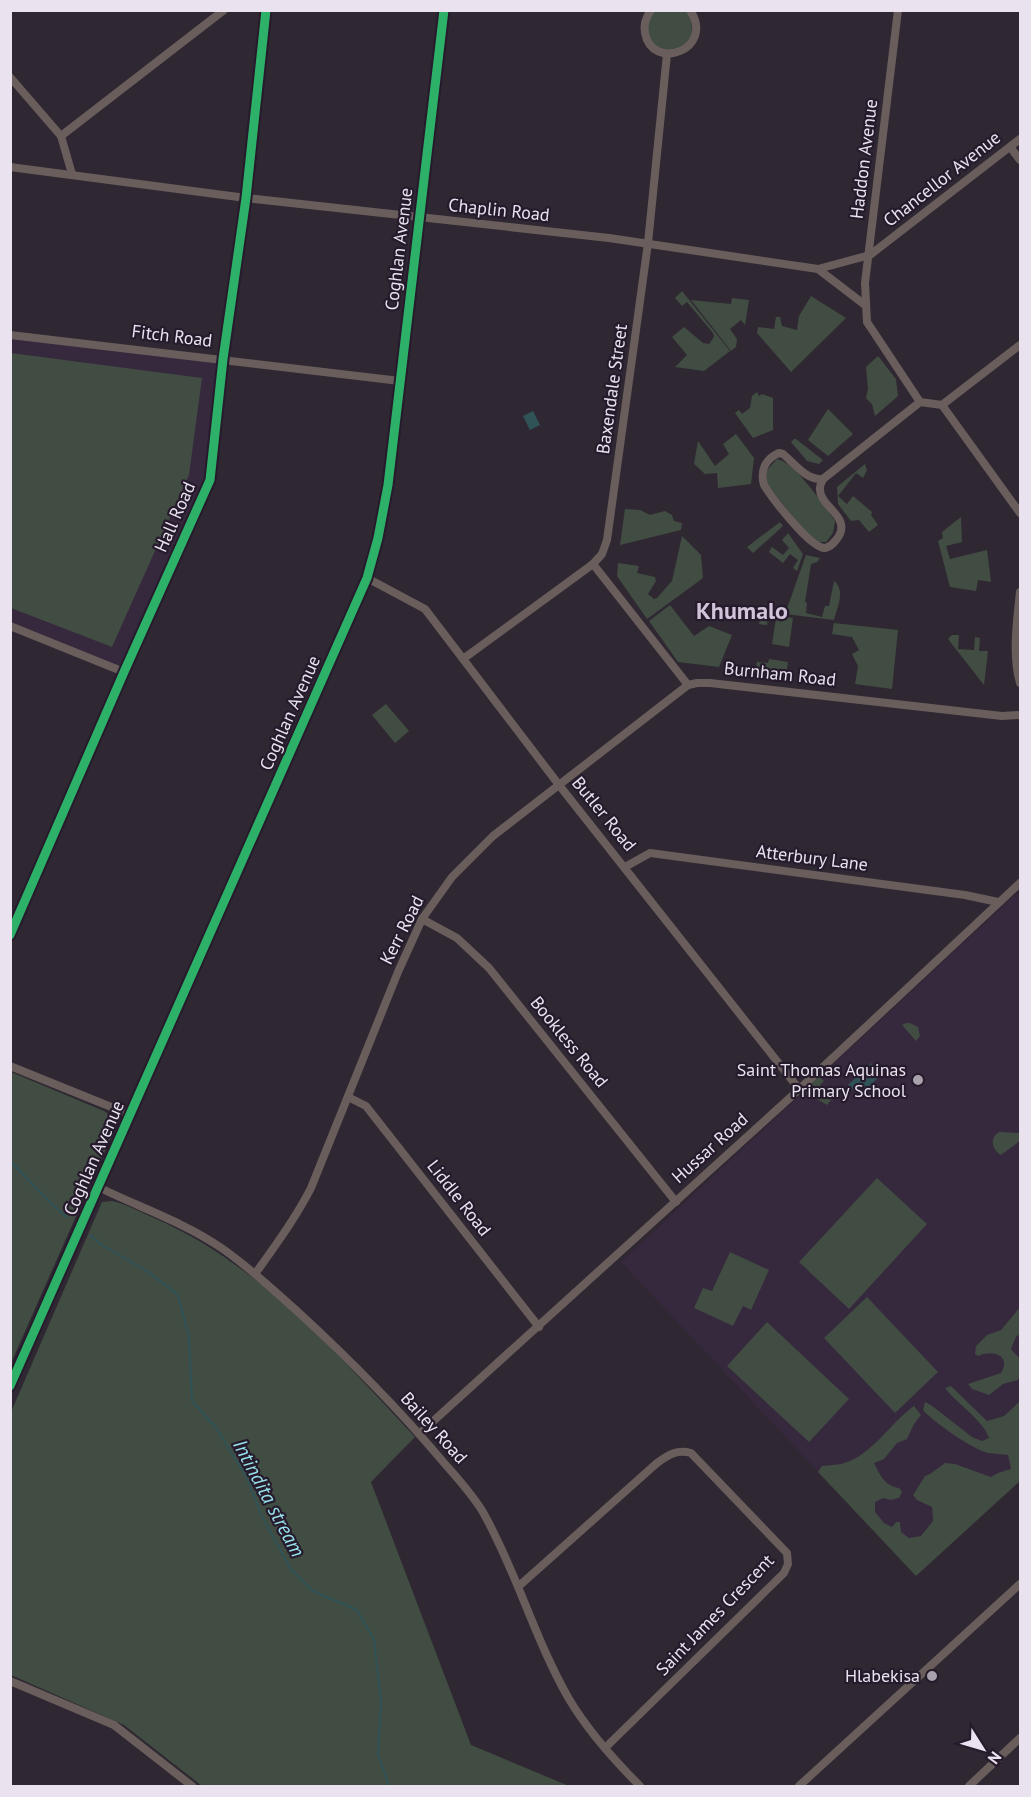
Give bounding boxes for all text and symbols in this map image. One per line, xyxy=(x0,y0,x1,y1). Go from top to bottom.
street label: Haddon Avenue xyxy=(845,98,882,220)
street label: Chancellor Avenue xyxy=(878,126,1005,232)
street label: Coghlan Avenue xyxy=(380,186,417,312)
street label: Chaplin Road xyxy=(447,193,551,226)
street label: Fitch Road xyxy=(131,319,214,352)
street label: Baxendale Street xyxy=(591,322,632,455)
street label: Hall Road xyxy=(149,478,200,555)
district label: Khumalo xyxy=(696,595,788,626)
street label: Coghlan Avenue xyxy=(254,652,325,774)
street label: Burnham Road xyxy=(723,656,837,691)
street label: Butler Road xyxy=(567,772,642,856)
street label: Atterbury Lane xyxy=(755,839,869,876)
street label: Kerr Road xyxy=(374,891,429,968)
street label: Bookless Road xyxy=(526,991,613,1092)
place label: Saint Thomas Aquinas Primary School xyxy=(737,1058,907,1102)
marker: Saint Thomas Aquinas Primary School xyxy=(911,1073,925,1087)
street label: Coghlan Avenue xyxy=(58,1097,129,1219)
street label: Hussar Road xyxy=(667,1107,753,1188)
street label: Liddle Road xyxy=(422,1155,496,1241)
street label: Bailey Road xyxy=(396,1387,473,1468)
water label: Intindita stream xyxy=(227,1435,311,1561)
street label: Saint James Crescent xyxy=(651,1549,778,1680)
place label: Hlabekisa xyxy=(845,1664,920,1687)
marker: Hlabekisa xyxy=(925,1669,939,1683)
north arrow xyxy=(953,1719,1013,1779)
text: N xyxy=(984,1748,1006,1768)

